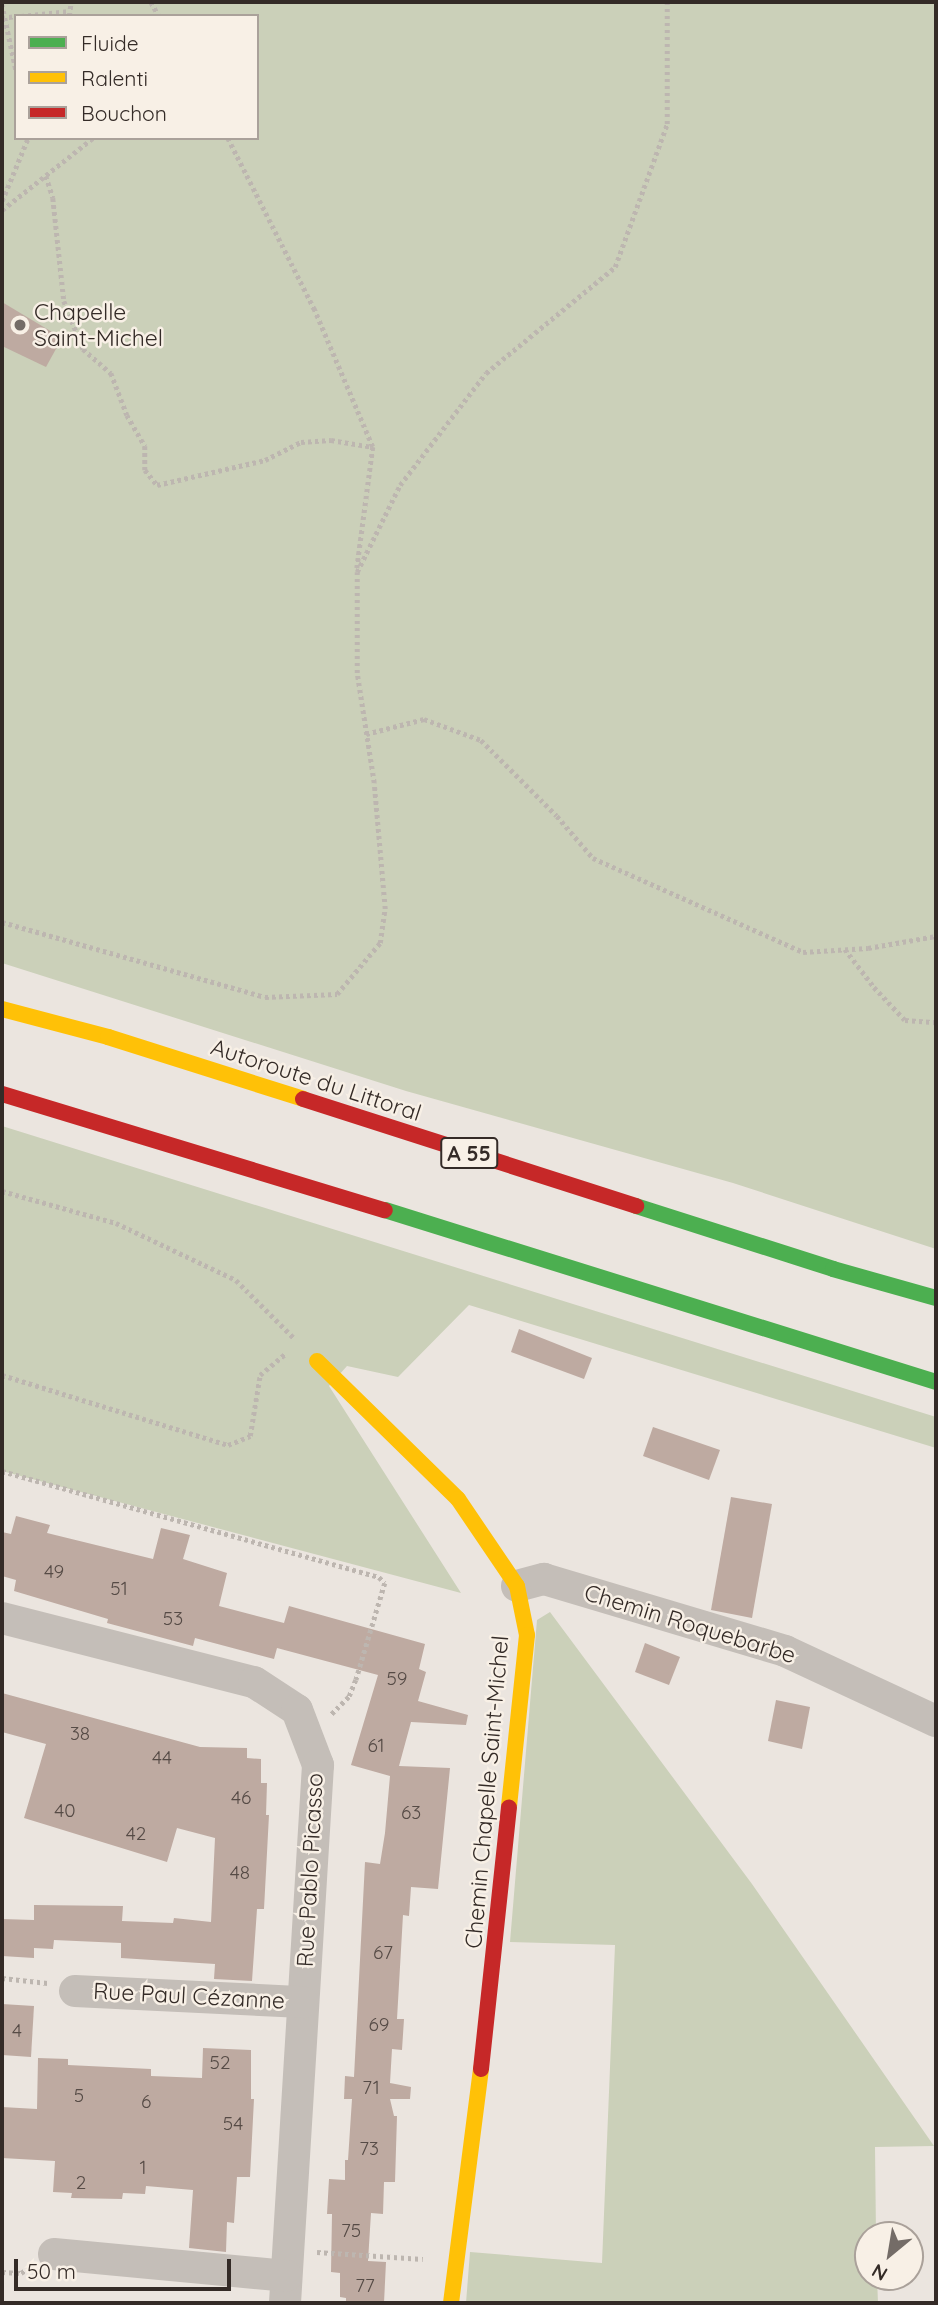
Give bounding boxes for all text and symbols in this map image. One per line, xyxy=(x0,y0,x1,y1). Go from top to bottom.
legend xyxy=(14,14,259,140)
text: Fluide xyxy=(81,30,139,56)
text: Ralenti xyxy=(81,65,148,91)
text: Bouchon xyxy=(81,100,167,126)
place label: Chapelle Saint-Michel xyxy=(34,298,163,352)
marker: Chapelle Saint-Michel xyxy=(12,317,28,333)
street label: Autoroute du Littoral xyxy=(207,1033,425,1127)
road number: A 55 xyxy=(439,1136,499,1170)
house number: 49 xyxy=(44,1561,64,1583)
house number: 51 xyxy=(110,1578,128,1600)
street label: Chemin Roquebarbe xyxy=(581,1579,799,1669)
house number: 53 xyxy=(163,1608,183,1630)
street label: Chemin Chapelle Saint-Michel xyxy=(460,1634,514,1950)
house number: 59 xyxy=(387,1668,407,1690)
house number: 38 xyxy=(70,1723,90,1745)
house number: 61 xyxy=(367,1735,385,1757)
house number: 44 xyxy=(152,1747,172,1769)
street label: Rue Pablo Picasso xyxy=(291,1772,329,1968)
house number: 46 xyxy=(231,1787,251,1809)
house number: 40 xyxy=(54,1800,76,1822)
house number: 63 xyxy=(401,1802,421,1824)
house number: 42 xyxy=(126,1823,146,1845)
house number: 48 xyxy=(230,1862,250,1884)
house number: 67 xyxy=(373,1942,393,1964)
street label: Rue Paul Cézanne xyxy=(92,1977,286,2015)
house number: 69 xyxy=(369,2014,389,2036)
house number: 4 xyxy=(12,2020,22,2042)
house number: 52 xyxy=(210,2052,230,2074)
house number: 71 xyxy=(362,2077,380,2099)
house number: 5 xyxy=(74,2085,84,2107)
house number: 6 xyxy=(141,2091,151,2113)
house number: 54 xyxy=(223,2113,243,2135)
house number: 73 xyxy=(359,2138,379,2160)
house number: 1 xyxy=(139,2157,147,2179)
house number: 2 xyxy=(76,2172,86,2194)
house number: 75 xyxy=(341,2220,361,2242)
north arrow xyxy=(854,2221,924,2291)
scale bar xyxy=(18,2246,234,2290)
text: 50 m xyxy=(27,2258,76,2284)
text: N xyxy=(867,2259,892,2286)
house number: 77 xyxy=(355,2275,375,2297)

